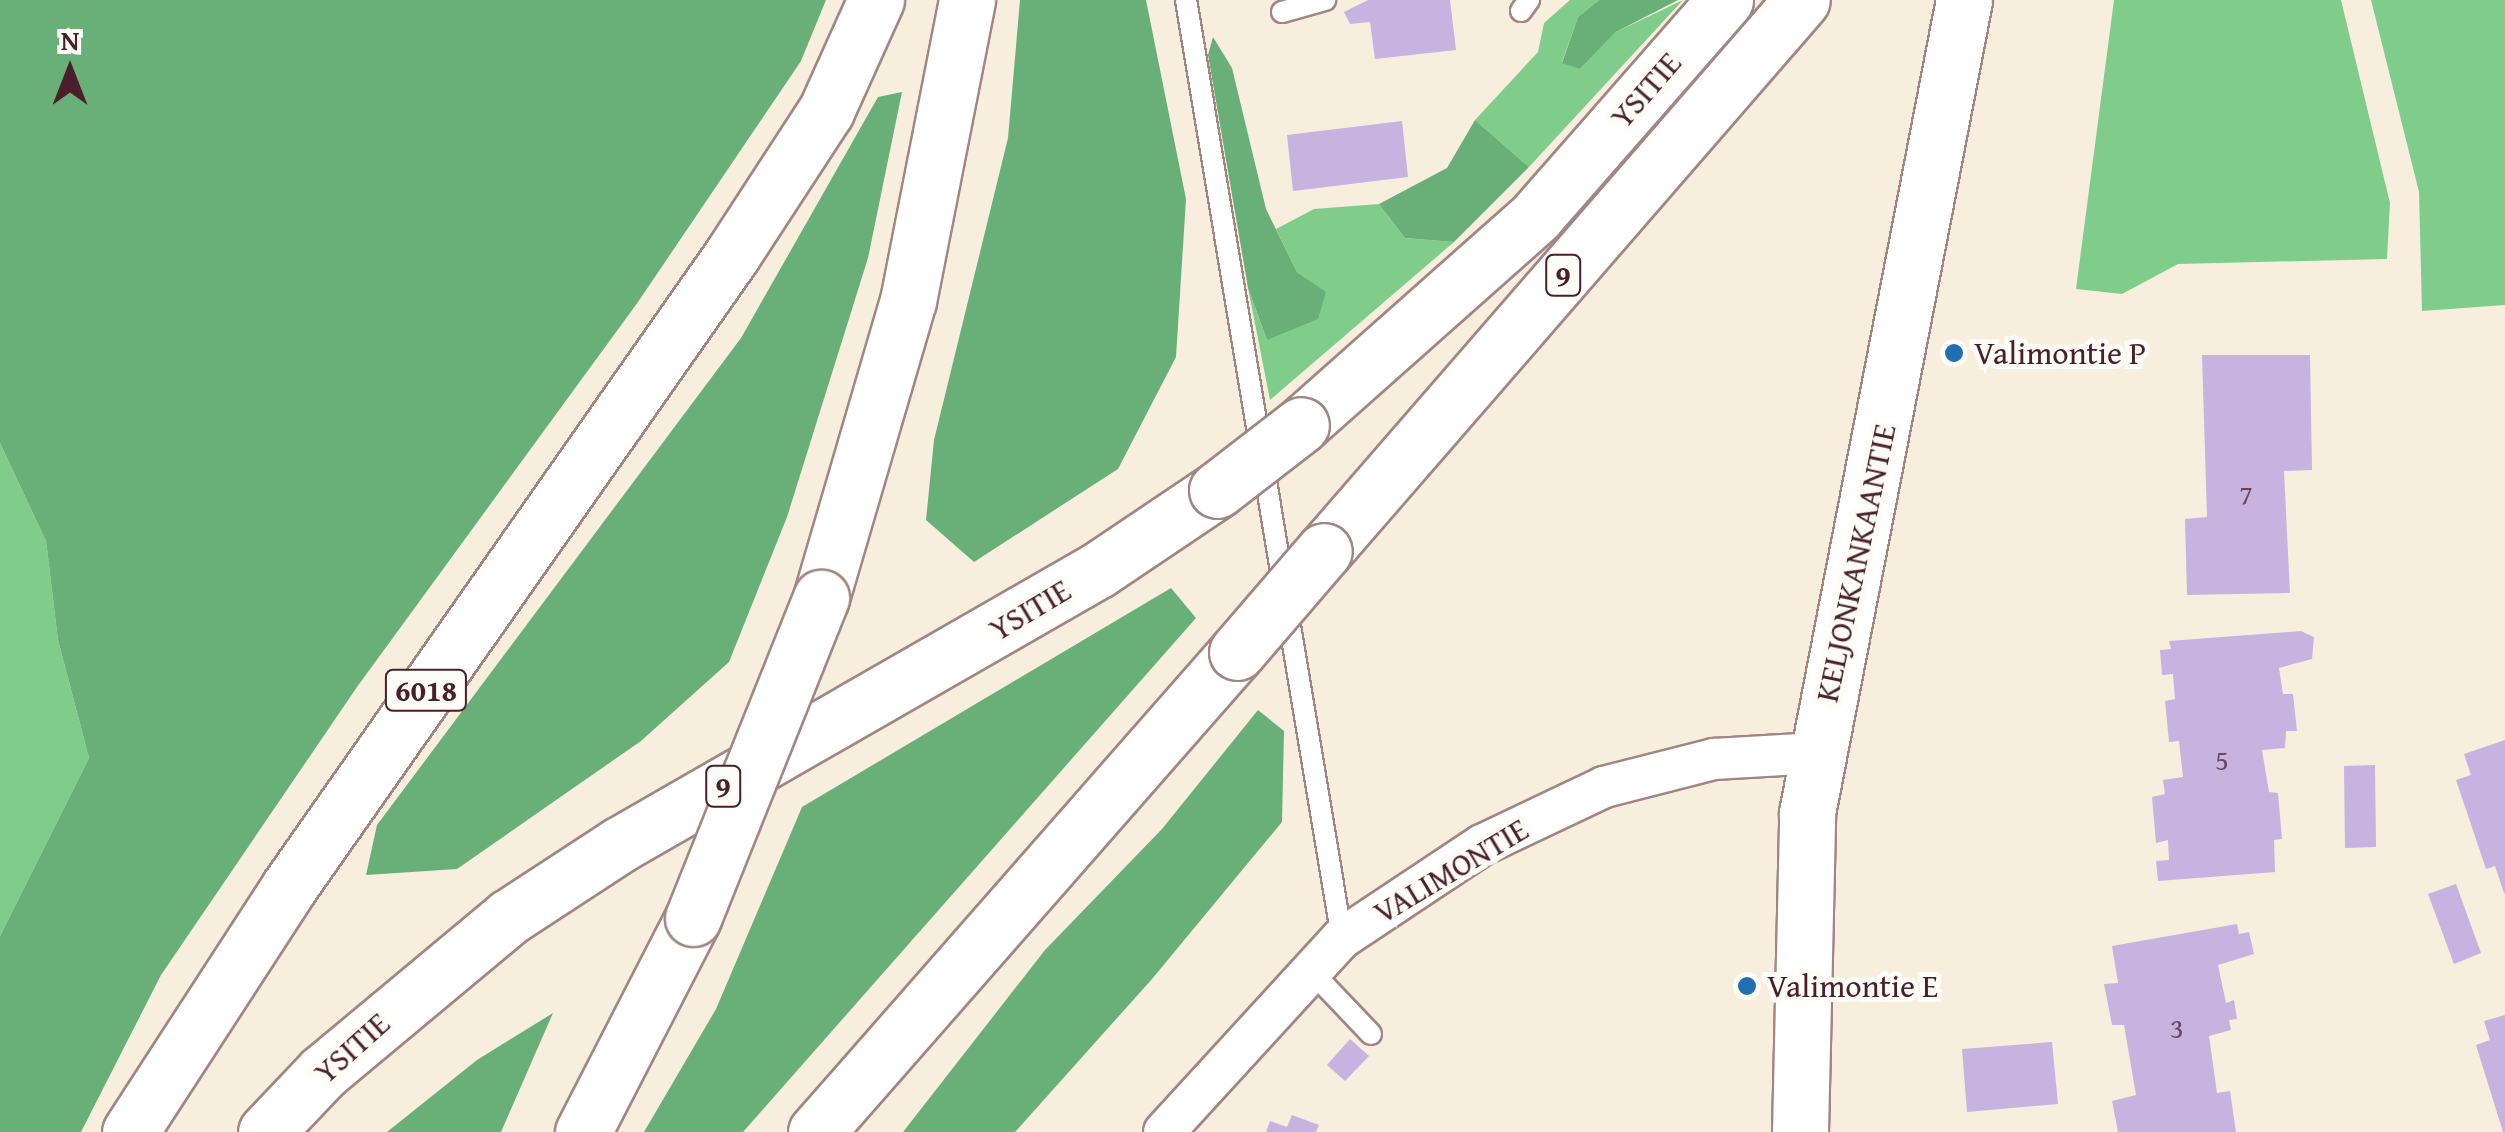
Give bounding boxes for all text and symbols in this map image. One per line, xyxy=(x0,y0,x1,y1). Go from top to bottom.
text: N xyxy=(61,19,79,60)
north arrow xyxy=(20,20,120,120)
street label: YSITIE xyxy=(1603,44,1689,136)
road number: 9 xyxy=(1543,250,1583,300)
place label: Valimontie P xyxy=(1974,334,2146,372)
marker: Valimontie P xyxy=(1943,342,1965,364)
street label: KELJONKANKAANTIE xyxy=(1808,421,1904,705)
house number: 7 xyxy=(2239,477,2253,511)
street label: YSITIE xyxy=(982,571,1078,649)
road number: 6018 xyxy=(384,665,468,715)
house number: 5 xyxy=(2215,743,2229,777)
road number: 9 xyxy=(703,761,743,811)
street label: VALIMONTIE xyxy=(1367,810,1535,932)
place label: Valimontie E xyxy=(1767,967,1938,1005)
marker: Valimontie E xyxy=(1736,975,1758,997)
street label: YSITIE xyxy=(306,1004,398,1092)
house number: 3 xyxy=(2170,1011,2184,1045)

